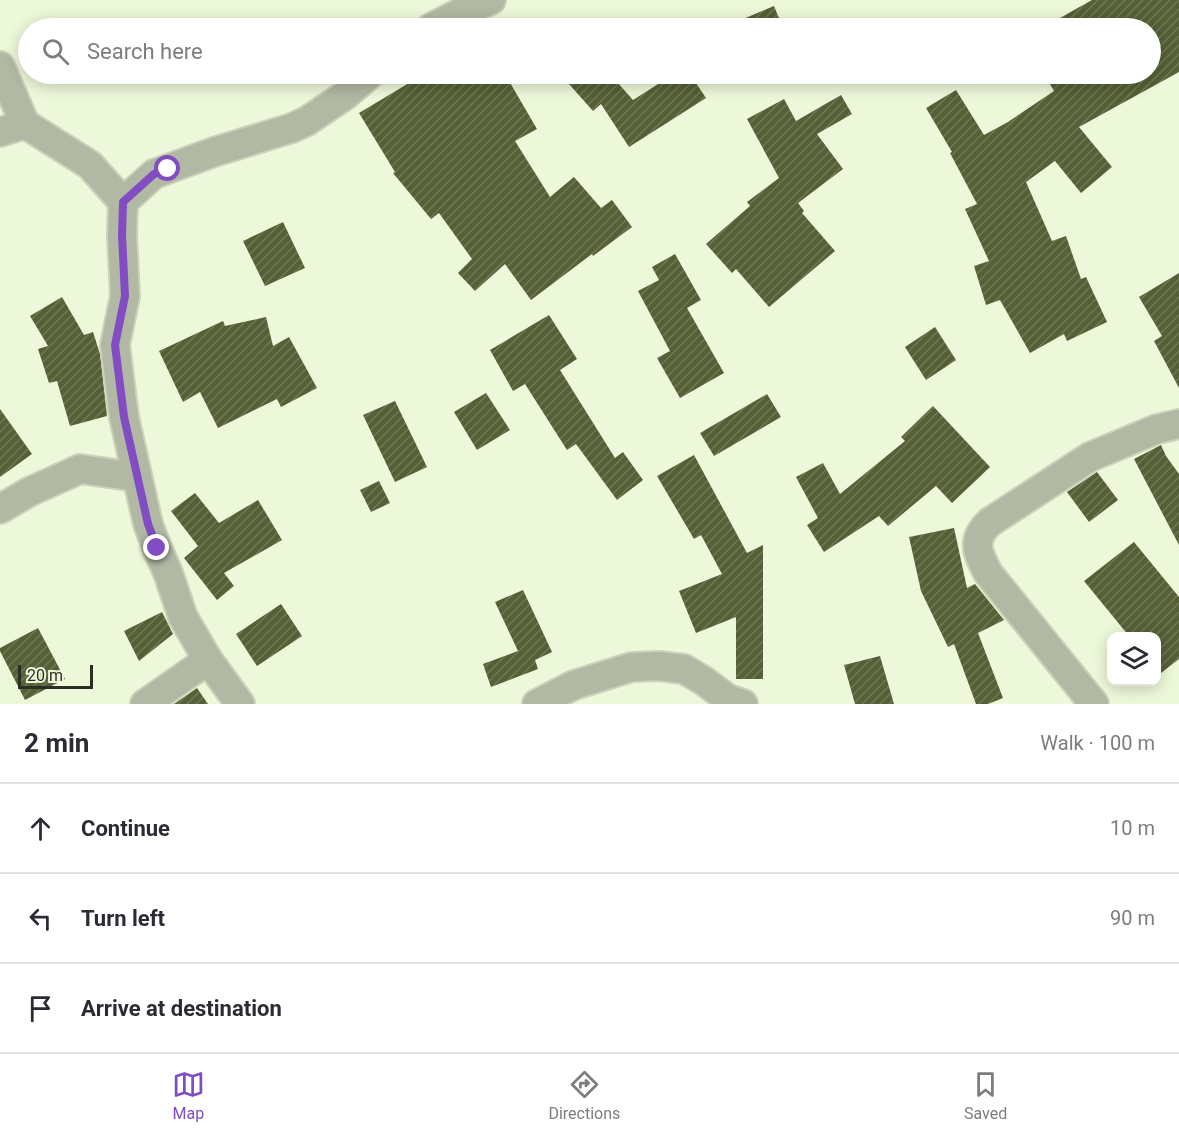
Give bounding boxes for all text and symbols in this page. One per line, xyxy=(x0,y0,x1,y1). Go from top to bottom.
search box xyxy=(18,18,1161,84)
icon: search xyxy=(39,35,72,68)
text: Search here xyxy=(87,39,203,64)
route start xyxy=(154,155,180,181)
route end xyxy=(143,534,169,560)
map controls xyxy=(1107,632,1161,686)
button: layers xyxy=(1107,632,1161,686)
scale bar xyxy=(18,662,93,690)
text: 20 m xyxy=(27,666,63,685)
text: 2 min xyxy=(24,728,89,758)
text: Walk · 100 m xyxy=(1040,731,1155,755)
icon: ahead xyxy=(24,812,57,845)
text: Continue xyxy=(81,816,170,841)
text: 10 m xyxy=(1110,816,1155,840)
icon: left xyxy=(24,902,57,935)
text: Turn left xyxy=(81,906,165,931)
text: 90 m xyxy=(1110,906,1155,930)
icon: arrive xyxy=(24,992,57,1025)
text: Arrive at destination xyxy=(81,996,282,1021)
tab: Map xyxy=(172,1068,205,1123)
tab: Directions xyxy=(548,1068,620,1123)
tab: Saved xyxy=(964,1068,1007,1123)

